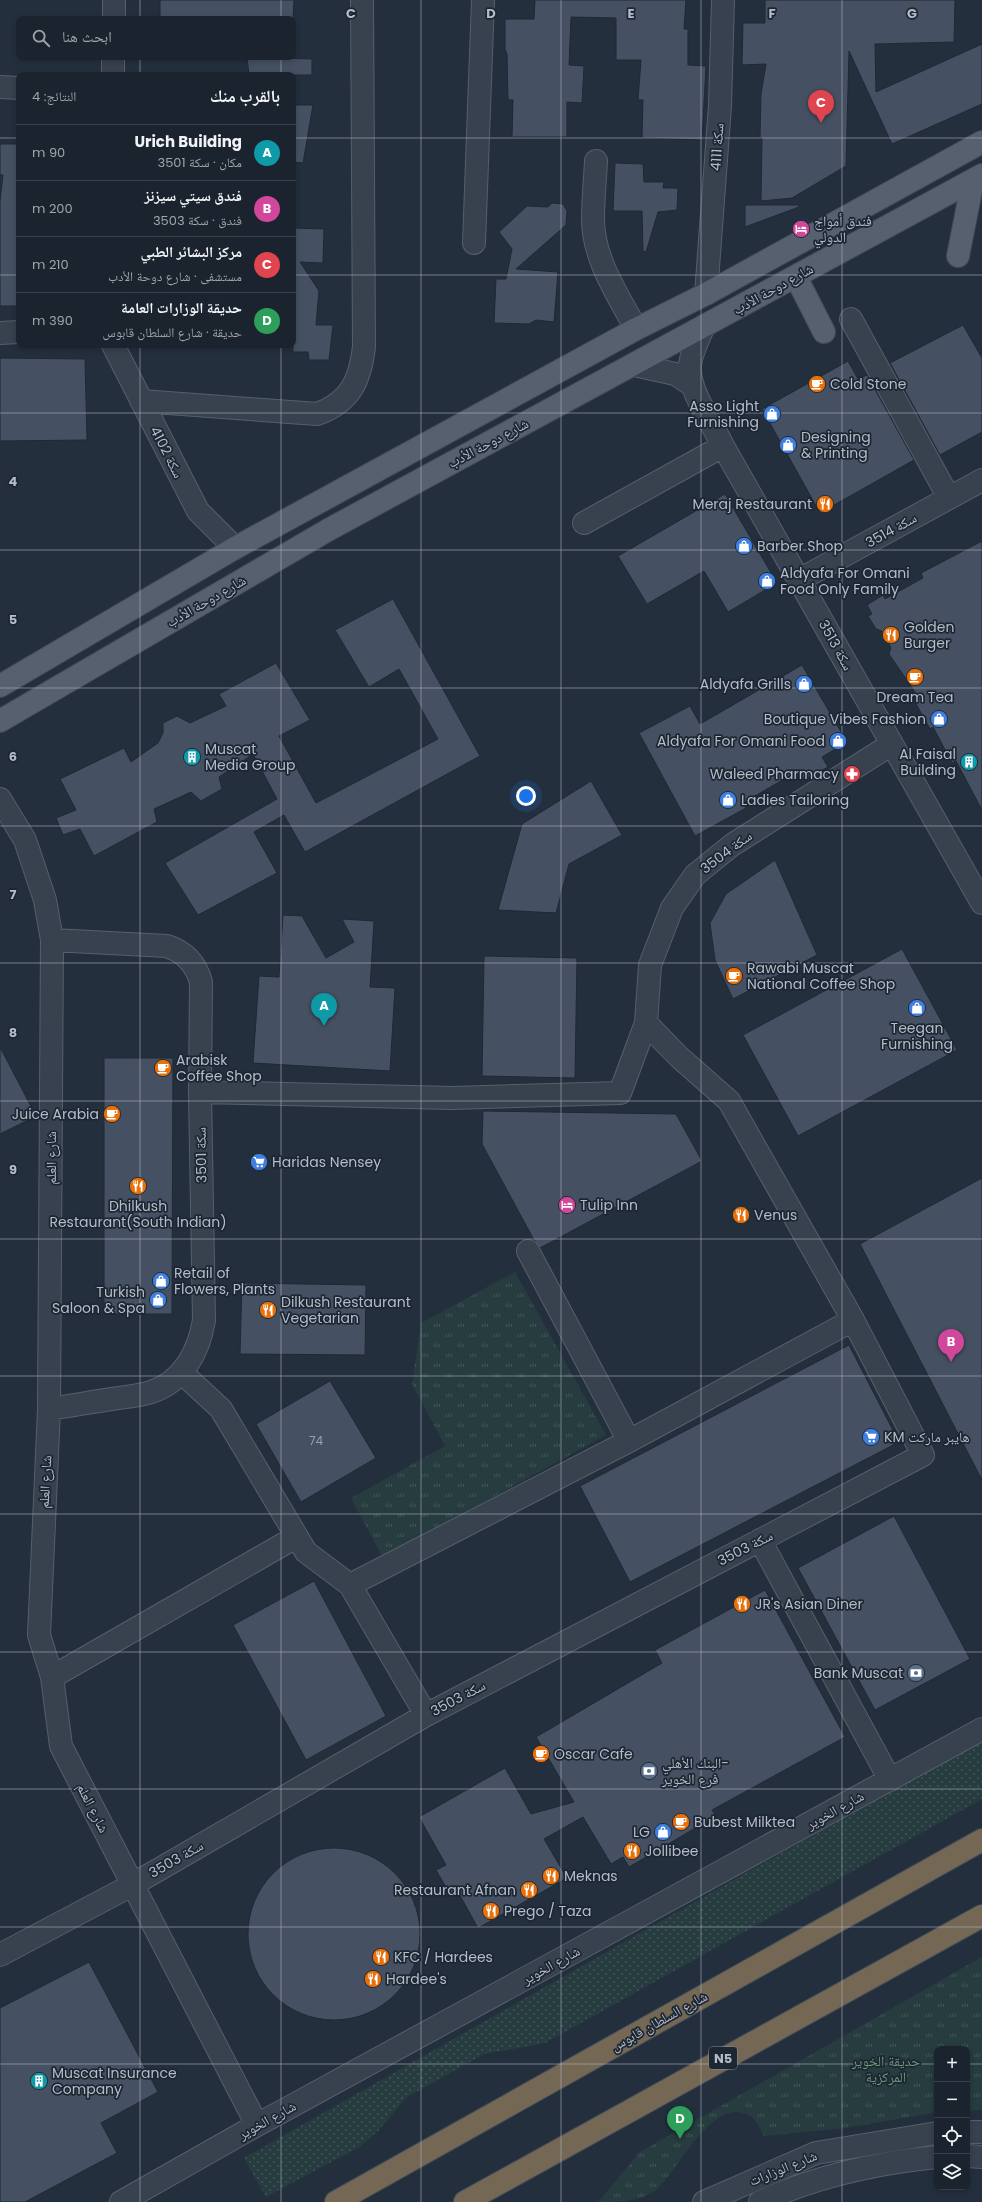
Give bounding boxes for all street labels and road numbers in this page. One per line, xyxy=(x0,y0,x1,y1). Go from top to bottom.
street label: سكة 4111 xyxy=(705,122,729,172)
street label: شارع دوحة الأدب xyxy=(729,259,817,319)
street label: شارع دوحة الأدب xyxy=(444,413,532,473)
street label: سكة 4102 xyxy=(145,423,189,481)
street label: سكة 3514 xyxy=(862,508,920,552)
street label: شارع دوحة الأدب xyxy=(163,570,249,632)
street label: سكة 3513 xyxy=(814,616,858,674)
street label: سكة 3504 xyxy=(696,826,756,878)
street label: سكة 3501 xyxy=(191,1127,211,1183)
street label: شارع العلم xyxy=(41,1131,61,1185)
street label: شارع العلم xyxy=(34,1455,56,1509)
street label: سكة 3503 xyxy=(714,1526,776,1570)
street label: سكة 3503 xyxy=(427,1675,489,1721)
street label: شارع العلم xyxy=(72,1780,114,1836)
street label: شارع الخوير xyxy=(802,1786,867,1835)
street label: سكة 3503 xyxy=(145,1835,207,1883)
street label: شارع الخوير xyxy=(518,1941,583,1990)
street label: شارع السلطان قابوس xyxy=(607,1986,711,2056)
road number: N5 xyxy=(709,2047,737,2069)
street label: شارع الخوير xyxy=(234,2096,299,2145)
street label: شارع الوزارات xyxy=(746,2145,820,2191)

